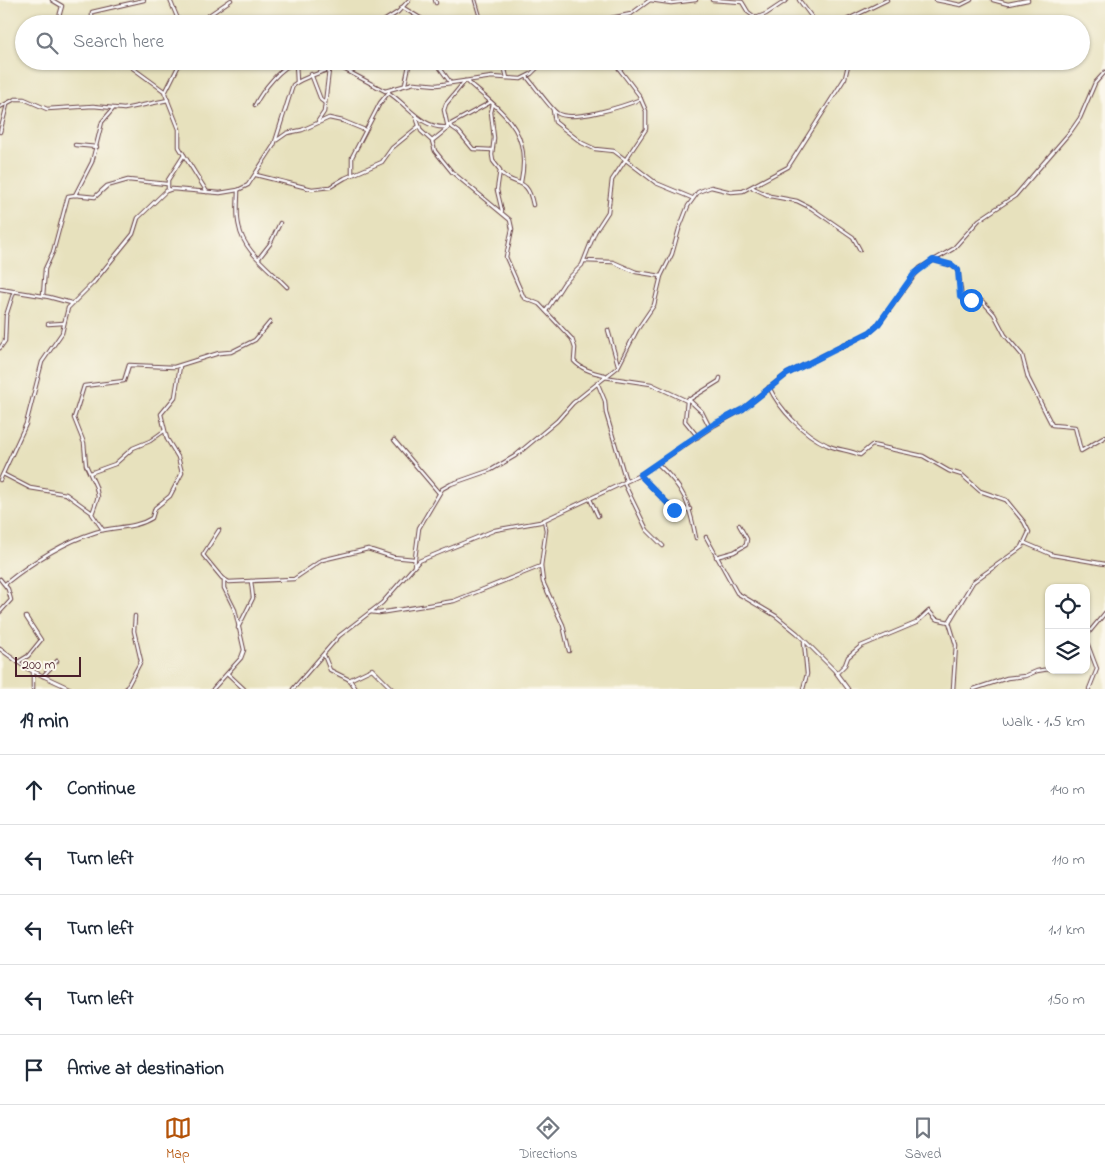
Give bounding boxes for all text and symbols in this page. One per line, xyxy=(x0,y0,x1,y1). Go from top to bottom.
search box xyxy=(15,15,1090,70)
icon: search xyxy=(33,29,61,57)
text: Search here xyxy=(73,29,164,56)
route start xyxy=(960,289,983,312)
route end xyxy=(663,499,686,522)
map controls xyxy=(1045,584,1090,674)
button: locate xyxy=(1045,584,1090,629)
button: layers xyxy=(1045,629,1090,674)
scale bar xyxy=(15,654,81,677)
text: 200 m xyxy=(22,655,55,676)
text: 19 min xyxy=(20,707,69,737)
text: Walk · 1.5 km xyxy=(1002,710,1085,734)
icon: ahead xyxy=(20,776,48,804)
text: Continue xyxy=(67,776,135,803)
text: 140 m xyxy=(1050,778,1085,802)
icon: left xyxy=(20,846,48,874)
text: Turn left xyxy=(67,846,134,873)
text: 110 m xyxy=(1051,848,1085,872)
icon: left xyxy=(20,916,48,944)
text: Turn left xyxy=(67,916,134,943)
text: 1.1 km xyxy=(1048,918,1085,942)
icon: left xyxy=(20,986,48,1014)
text: Turn left xyxy=(67,986,134,1013)
text: 150 m xyxy=(1047,988,1085,1012)
icon: arrive xyxy=(20,1056,48,1084)
text: Arrive at destination xyxy=(67,1056,224,1083)
tab: Map xyxy=(164,1114,192,1165)
tab: Directions xyxy=(519,1114,577,1165)
tab: Saved xyxy=(905,1114,941,1165)

